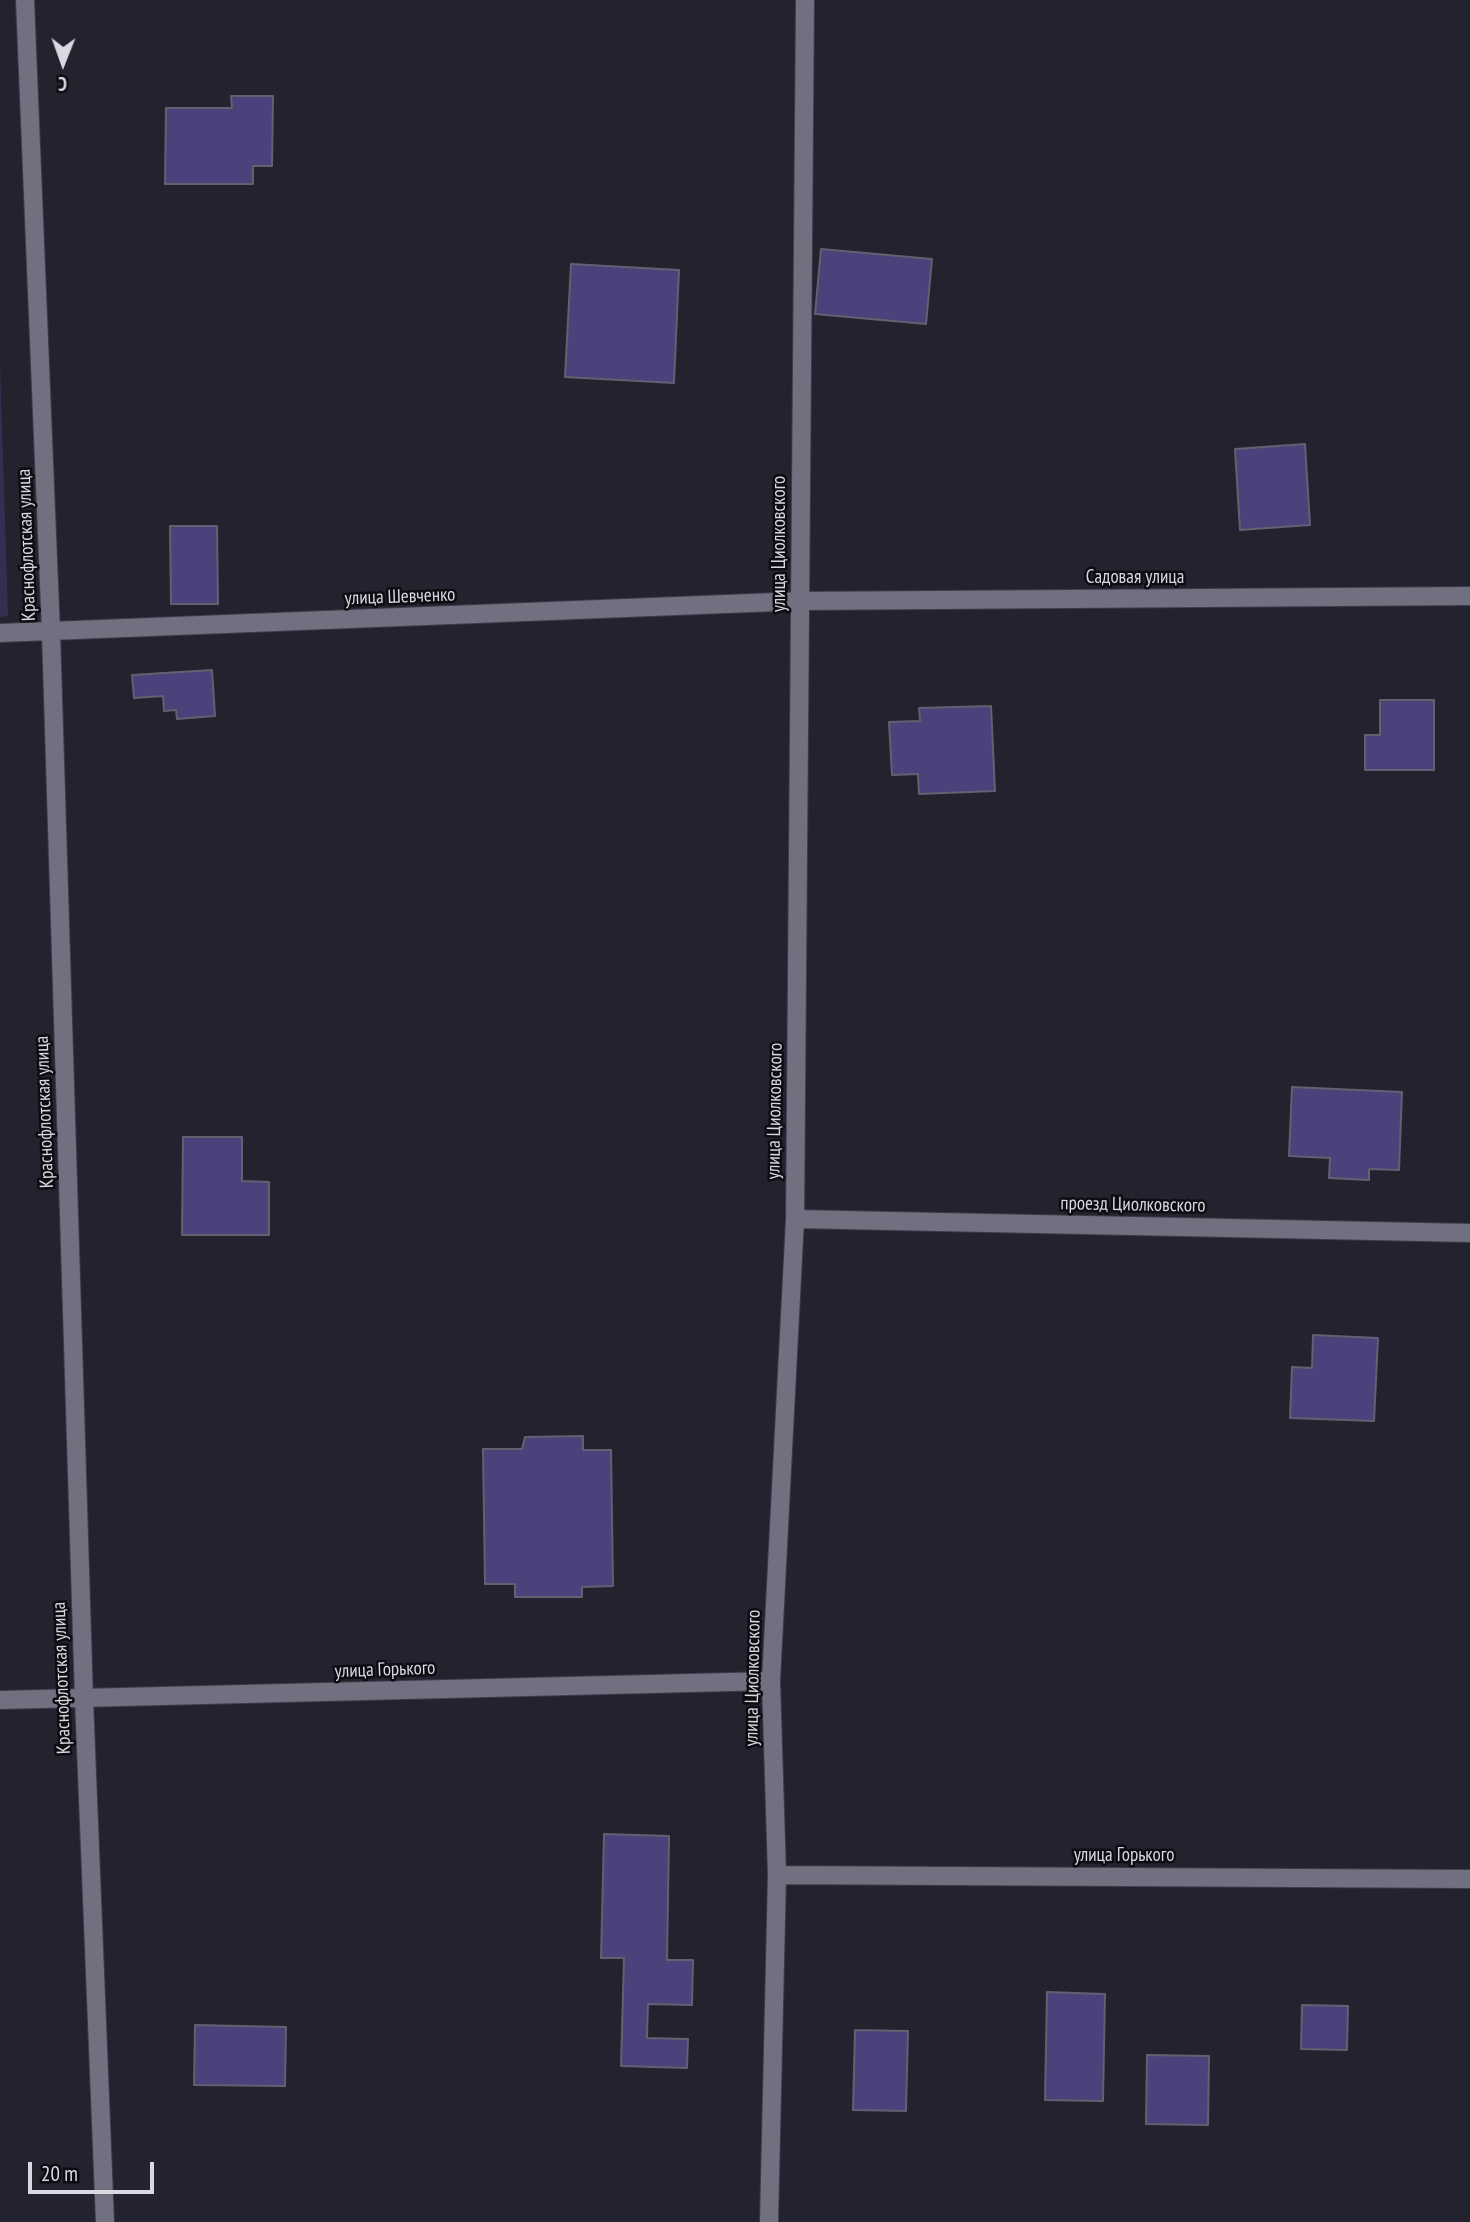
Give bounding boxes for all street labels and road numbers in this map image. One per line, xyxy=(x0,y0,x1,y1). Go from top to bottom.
street label: Краснофлотская улица xyxy=(13,468,41,622)
street label: улица Циолковского xyxy=(769,476,791,612)
street label: Садовая улица xyxy=(1086,567,1184,589)
street label: улица Шевченко xyxy=(344,584,456,610)
street label: Краснофлотская улица xyxy=(31,1035,59,1189)
street label: улица Циолковского xyxy=(762,1043,788,1179)
street label: проезд Циолковского xyxy=(1060,1192,1206,1218)
street label: Краснофлотская улица xyxy=(48,1601,76,1755)
street label: улица Циолковского xyxy=(740,1610,766,1746)
street label: улица Горького xyxy=(334,1657,436,1683)
street label: улица Горького xyxy=(1074,1845,1174,1867)

